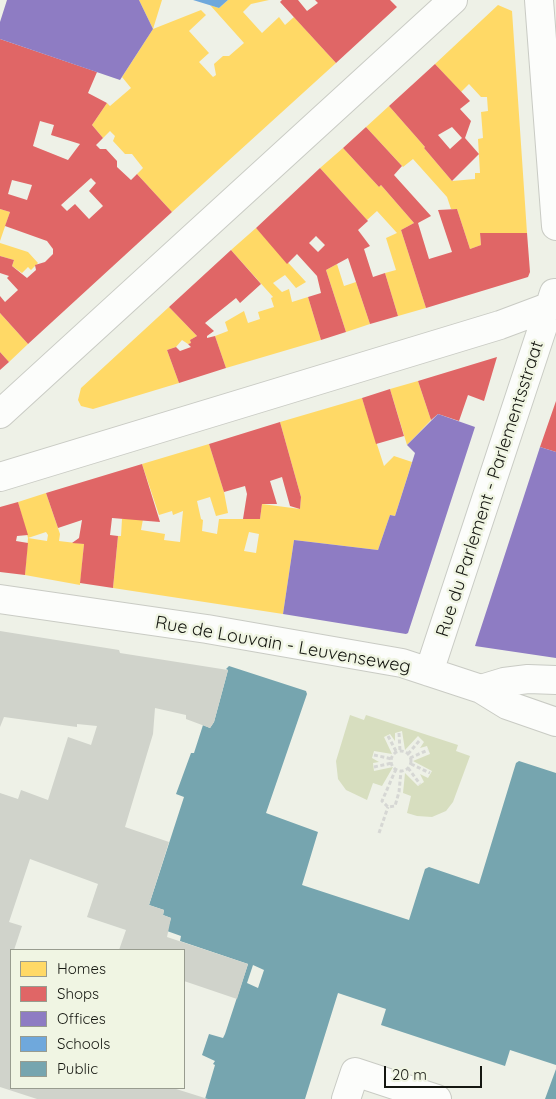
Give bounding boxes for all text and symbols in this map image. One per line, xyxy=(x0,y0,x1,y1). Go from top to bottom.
street label: Rue du Parlement - Parlementsstraat xyxy=(432,338,548,640)
street label: Rue de Louvain - Leuvenseweg xyxy=(154,612,412,678)
legend xyxy=(10,949,185,1089)
text: Homes xyxy=(57,959,106,978)
text: Shops xyxy=(57,984,99,1003)
text: Offices xyxy=(57,1009,106,1028)
text: Schools xyxy=(57,1034,110,1053)
scale bar xyxy=(386,1056,484,1088)
text: Public xyxy=(57,1059,98,1078)
text: 20 m xyxy=(392,1065,427,1084)

